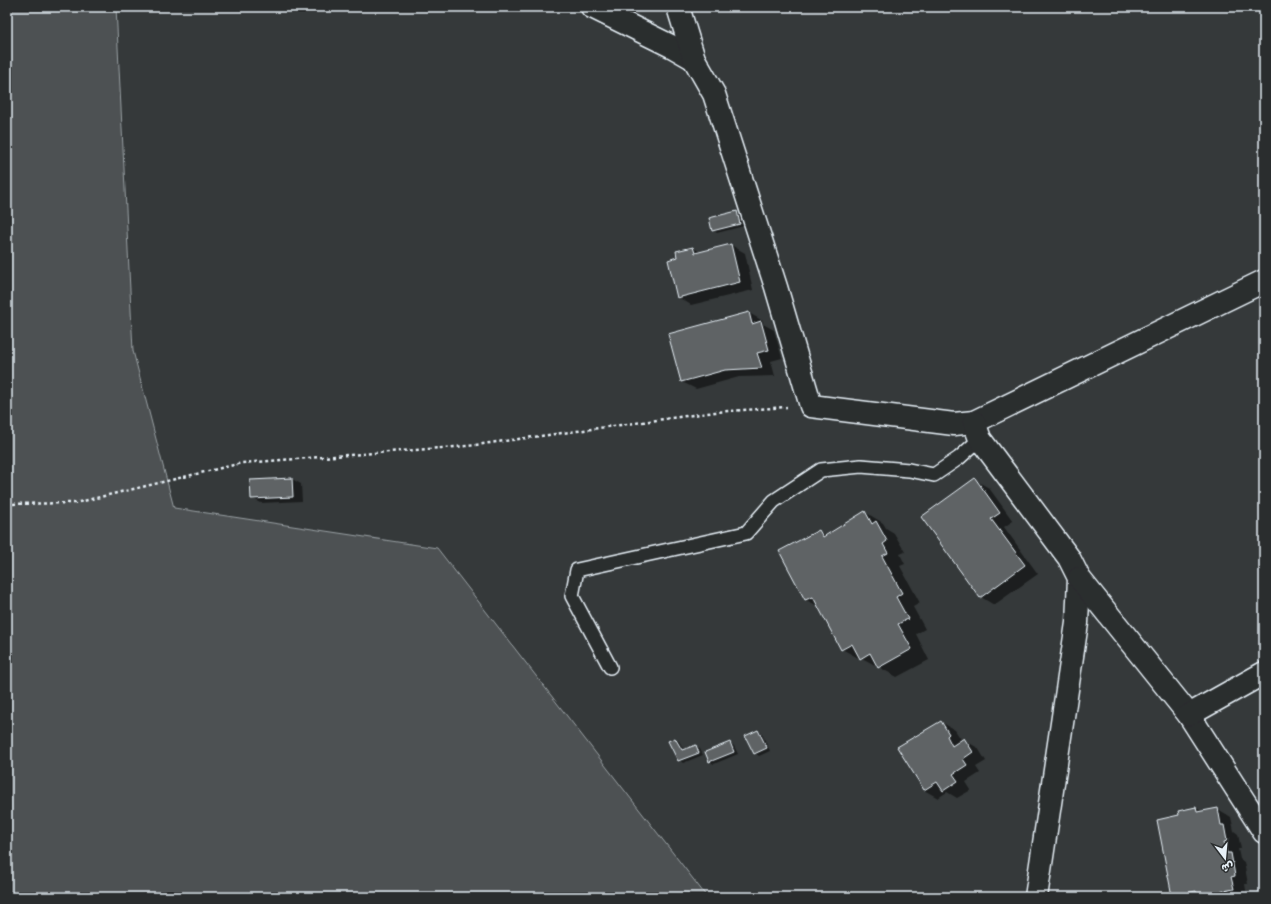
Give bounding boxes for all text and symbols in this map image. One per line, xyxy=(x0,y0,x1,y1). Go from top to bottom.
north arrow xyxy=(1205,838,1245,878)
text: ش xyxy=(1220,859,1236,876)

